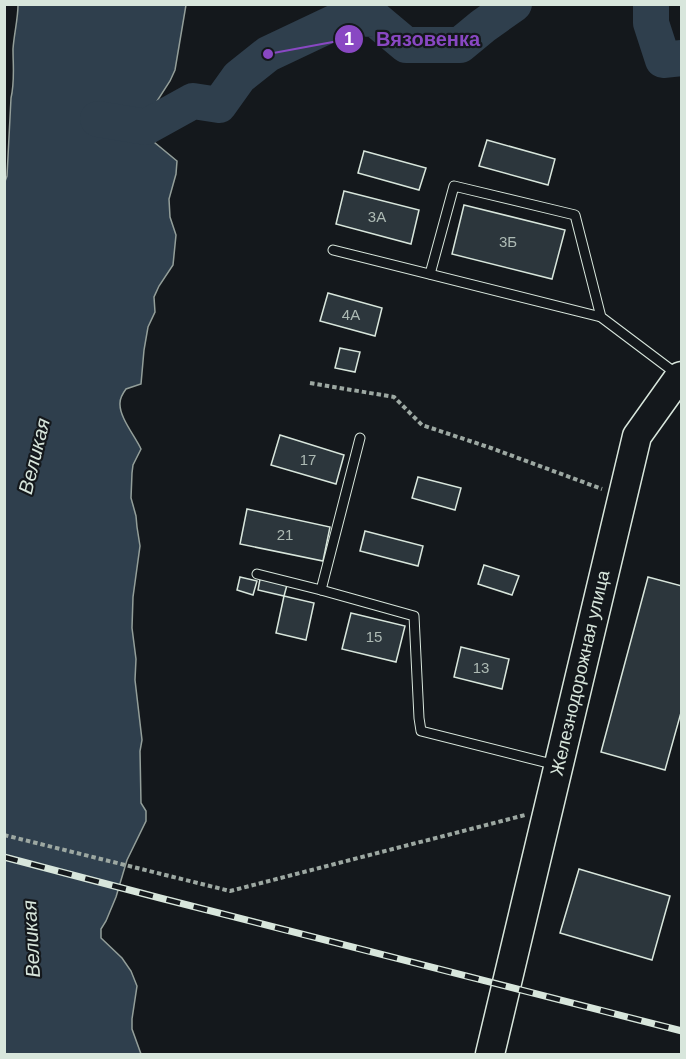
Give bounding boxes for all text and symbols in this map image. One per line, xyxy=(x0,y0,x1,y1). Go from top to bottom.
callout: Вязовенка xyxy=(334,20,492,58)
text: Вязовенка xyxy=(376,28,481,50)
text: 1 xyxy=(344,29,354,49)
house number: 3А xyxy=(368,208,386,225)
house number: 3Б xyxy=(499,233,517,250)
house number: 4А xyxy=(342,306,360,323)
water label: Великая xyxy=(14,415,54,496)
house number: 17 xyxy=(300,451,316,468)
house number: 21 xyxy=(277,526,293,543)
street label: Железнодорожная улица xyxy=(547,567,614,778)
house number: 15 xyxy=(366,628,382,645)
house number: 13 xyxy=(473,659,489,676)
water label: Великая xyxy=(18,899,44,978)

